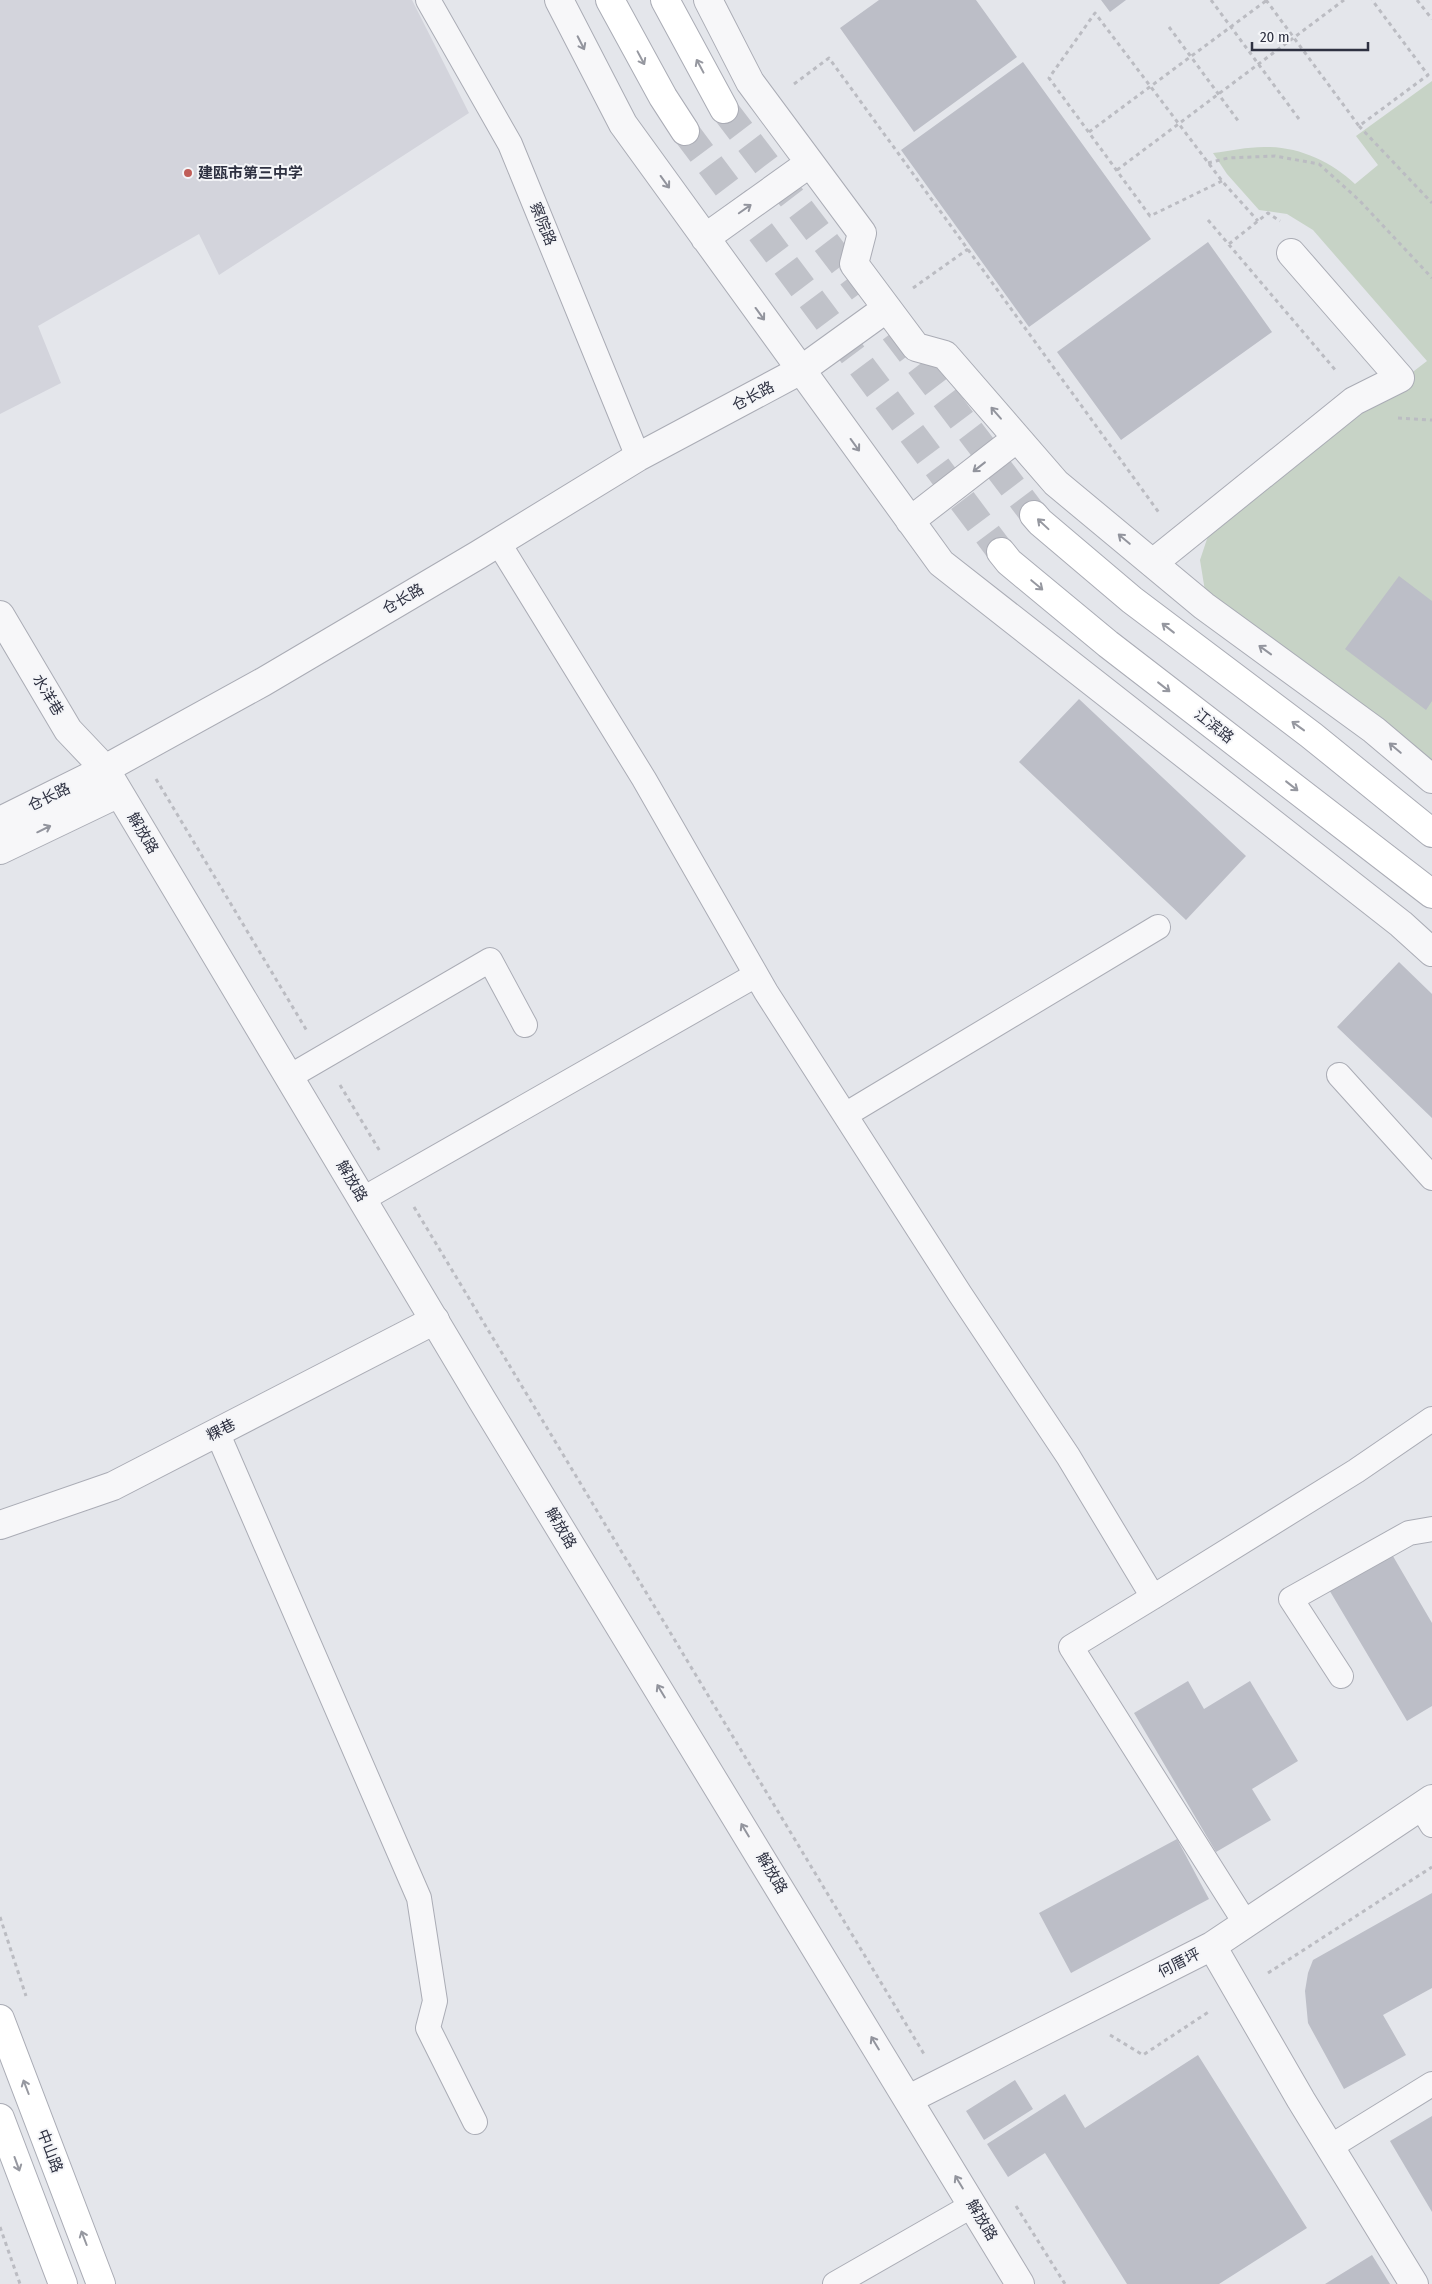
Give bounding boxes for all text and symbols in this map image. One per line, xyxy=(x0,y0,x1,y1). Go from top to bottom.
scale bar xyxy=(1252,20,1368,52)
text: 20 m xyxy=(1260,28,1290,46)
one-way arrow xyxy=(576,36,586,51)
one-way arrow xyxy=(637,51,647,65)
one-way arrow xyxy=(695,59,705,74)
place label: 建瓯市第三中学 xyxy=(198,164,303,182)
marker: 建瓯市第三中学 xyxy=(182,167,194,179)
one-way arrow xyxy=(660,175,670,189)
street label: 察院路 xyxy=(526,200,560,248)
one-way arrow xyxy=(738,204,752,214)
one-way arrow xyxy=(755,307,765,321)
street label: 仓长路 xyxy=(729,377,777,415)
one-way arrow xyxy=(991,407,1002,420)
one-way arrow xyxy=(850,438,860,452)
one-way arrow xyxy=(973,462,986,473)
one-way arrow xyxy=(1037,518,1050,530)
one-way arrow xyxy=(1117,533,1130,545)
one-way arrow xyxy=(1030,579,1043,590)
street label: 仓长路 xyxy=(379,580,427,618)
one-way arrow xyxy=(1162,623,1175,634)
one-way arrow xyxy=(1259,645,1272,656)
street label: 水洋巷 xyxy=(29,671,67,719)
one-way arrow xyxy=(1157,681,1170,692)
street label: 江滨路 xyxy=(1191,705,1237,747)
one-way arrow xyxy=(1291,721,1305,731)
one-way arrow xyxy=(1388,742,1401,753)
street label: 仓长路 xyxy=(25,779,73,815)
one-way arrow xyxy=(1285,781,1299,791)
street label: 解放路 xyxy=(124,809,162,857)
one-way arrow xyxy=(36,824,51,833)
street label: 解放路 xyxy=(333,1157,371,1205)
street label: 粿巷 xyxy=(204,1415,238,1445)
street label: 解放路 xyxy=(542,1504,580,1552)
one-way arrow xyxy=(655,1684,665,1698)
one-way arrow xyxy=(740,1823,750,1837)
street label: 解放路 xyxy=(753,1849,791,1897)
street label: 何厝坪 xyxy=(1155,1945,1203,1981)
one-way arrow xyxy=(870,2037,880,2051)
one-way arrow xyxy=(21,2079,30,2095)
street label: 中山路 xyxy=(34,2127,66,2175)
one-way arrow xyxy=(13,2155,22,2171)
one-way arrow xyxy=(953,2176,963,2190)
street label: 解放路 xyxy=(963,2196,1001,2244)
one-way arrow xyxy=(79,2231,88,2247)

